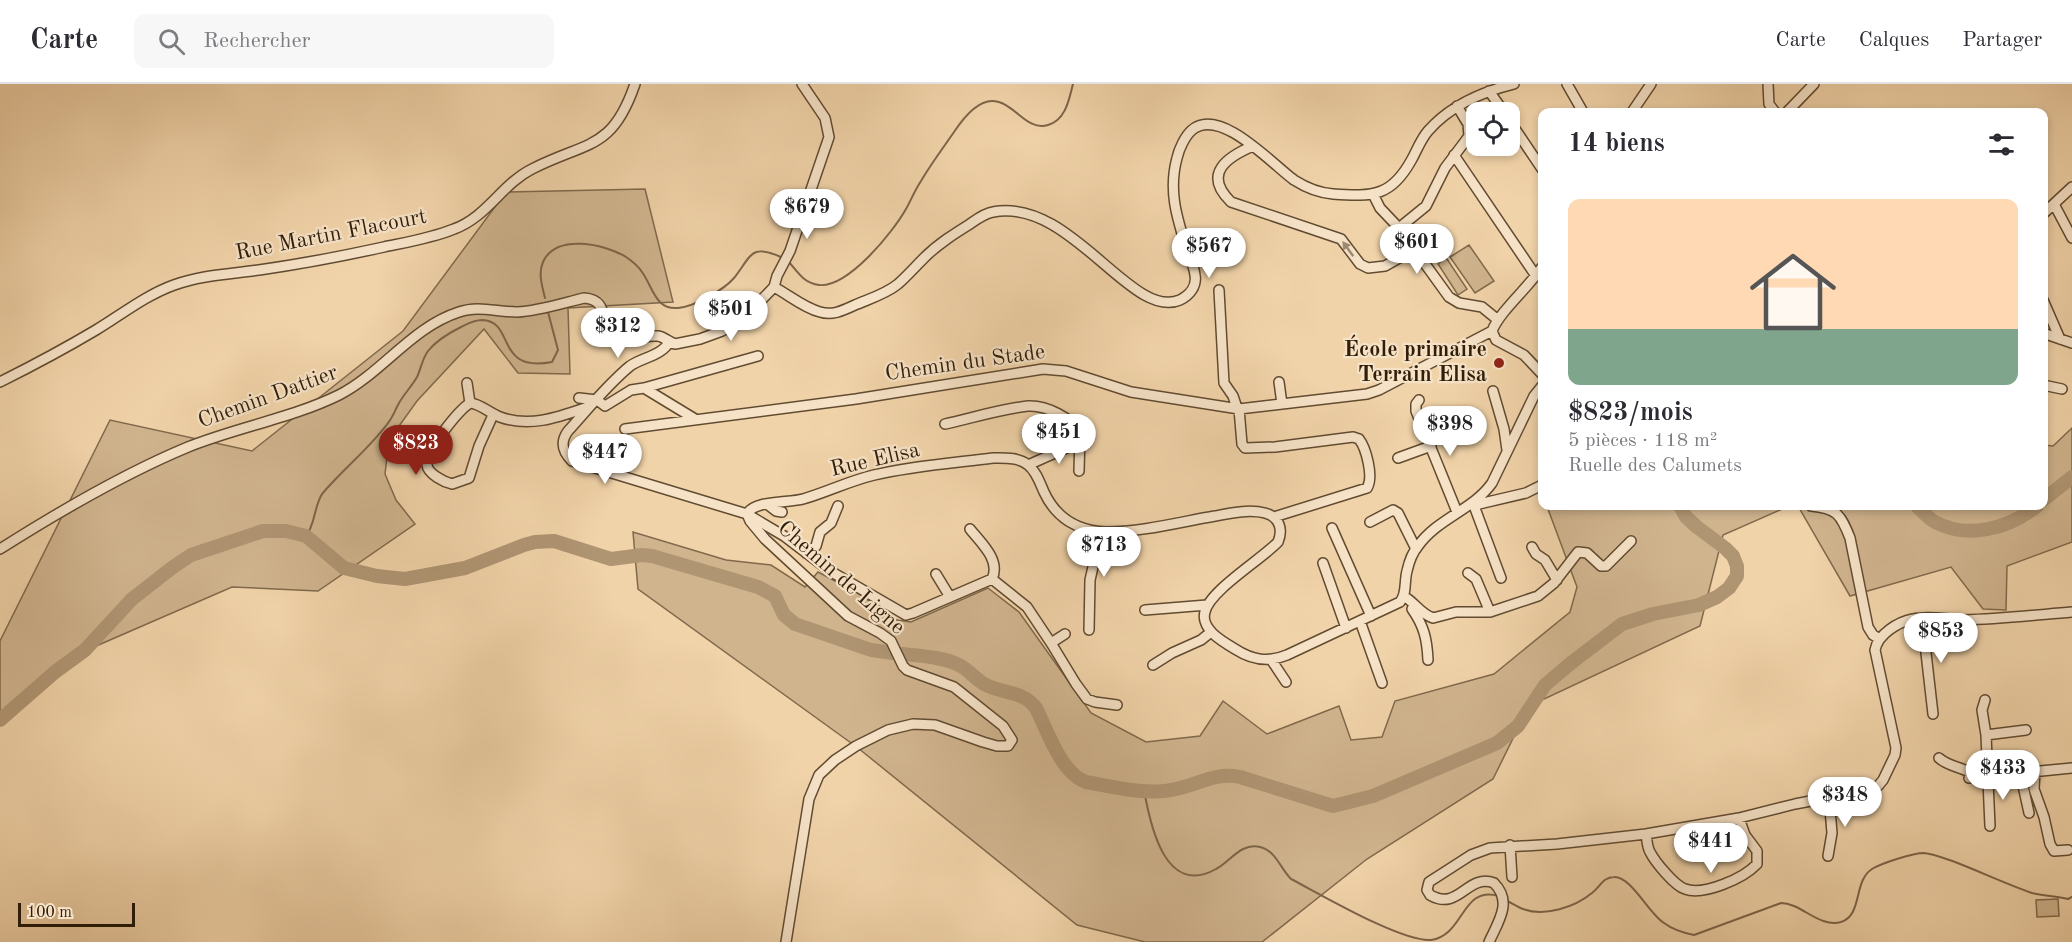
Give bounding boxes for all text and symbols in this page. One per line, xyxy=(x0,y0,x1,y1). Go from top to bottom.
search box xyxy=(134,14,554,68)
icon: search xyxy=(155,25,188,58)
text: Carte xyxy=(30,27,98,55)
text: Rechercher xyxy=(203,30,311,52)
text: Carte xyxy=(1776,30,1826,51)
text: Calques xyxy=(1859,30,1929,51)
text: Partager xyxy=(1962,30,2042,51)
map controls xyxy=(1466,102,1520,156)
button: locate xyxy=(1466,102,1520,156)
icon: filters xyxy=(1985,128,2018,161)
text: 14 biens xyxy=(1568,131,1665,157)
pin: $679 xyxy=(771,189,843,240)
text: $679 xyxy=(784,198,830,218)
street label: Rue Martin Flacourt xyxy=(233,206,429,264)
pin: $601 xyxy=(1381,224,1453,275)
pin: $567 xyxy=(1173,228,1245,279)
text: $601 xyxy=(1394,233,1440,253)
text: $567 xyxy=(1186,237,1232,257)
icon: home xyxy=(1739,238,1847,346)
one-way arrow xyxy=(1342,241,1354,257)
pin: $501 xyxy=(695,291,767,342)
text: $501 xyxy=(708,300,754,320)
pin: $312 xyxy=(582,308,654,359)
text: $312 xyxy=(595,317,641,337)
place label: École primaire Terrain Elisa xyxy=(1344,334,1487,386)
street label: Chemin du Stade xyxy=(884,341,1046,385)
marker: École primaire Terrain Elisa xyxy=(1492,356,1506,370)
street label: Chemin Dattier xyxy=(195,362,341,432)
text: $823/mois xyxy=(1568,400,1693,426)
pin: $398 xyxy=(1414,406,1486,457)
pin: $451 xyxy=(1023,414,1095,465)
text: $398 xyxy=(1427,415,1473,435)
text: $451 xyxy=(1036,423,1082,443)
pin: $823 xyxy=(380,425,452,476)
text: 5 pièces · 118 m² xyxy=(1568,431,1717,451)
text: $823 xyxy=(393,434,439,454)
pin: $447 xyxy=(569,434,641,485)
street label: Rue Elisa xyxy=(828,439,922,481)
text: $447 xyxy=(582,443,628,463)
text: Ruelle des Calumets xyxy=(1568,456,1742,476)
street label: Chemin de Ligne xyxy=(773,517,909,639)
pin: $713 xyxy=(1068,527,1140,578)
text: $713 xyxy=(1081,536,1127,556)
pin: $853 xyxy=(1905,613,1977,664)
text: $853 xyxy=(1918,622,1964,642)
pin: $433 xyxy=(1967,750,2039,801)
text: $433 xyxy=(1980,759,2026,779)
pin: $348 xyxy=(1809,777,1881,828)
text: $348 xyxy=(1822,786,1868,806)
pin: $441 xyxy=(1675,823,1747,874)
text: $441 xyxy=(1688,832,1734,852)
scale bar xyxy=(18,900,135,928)
text: 100 m xyxy=(27,905,72,921)

